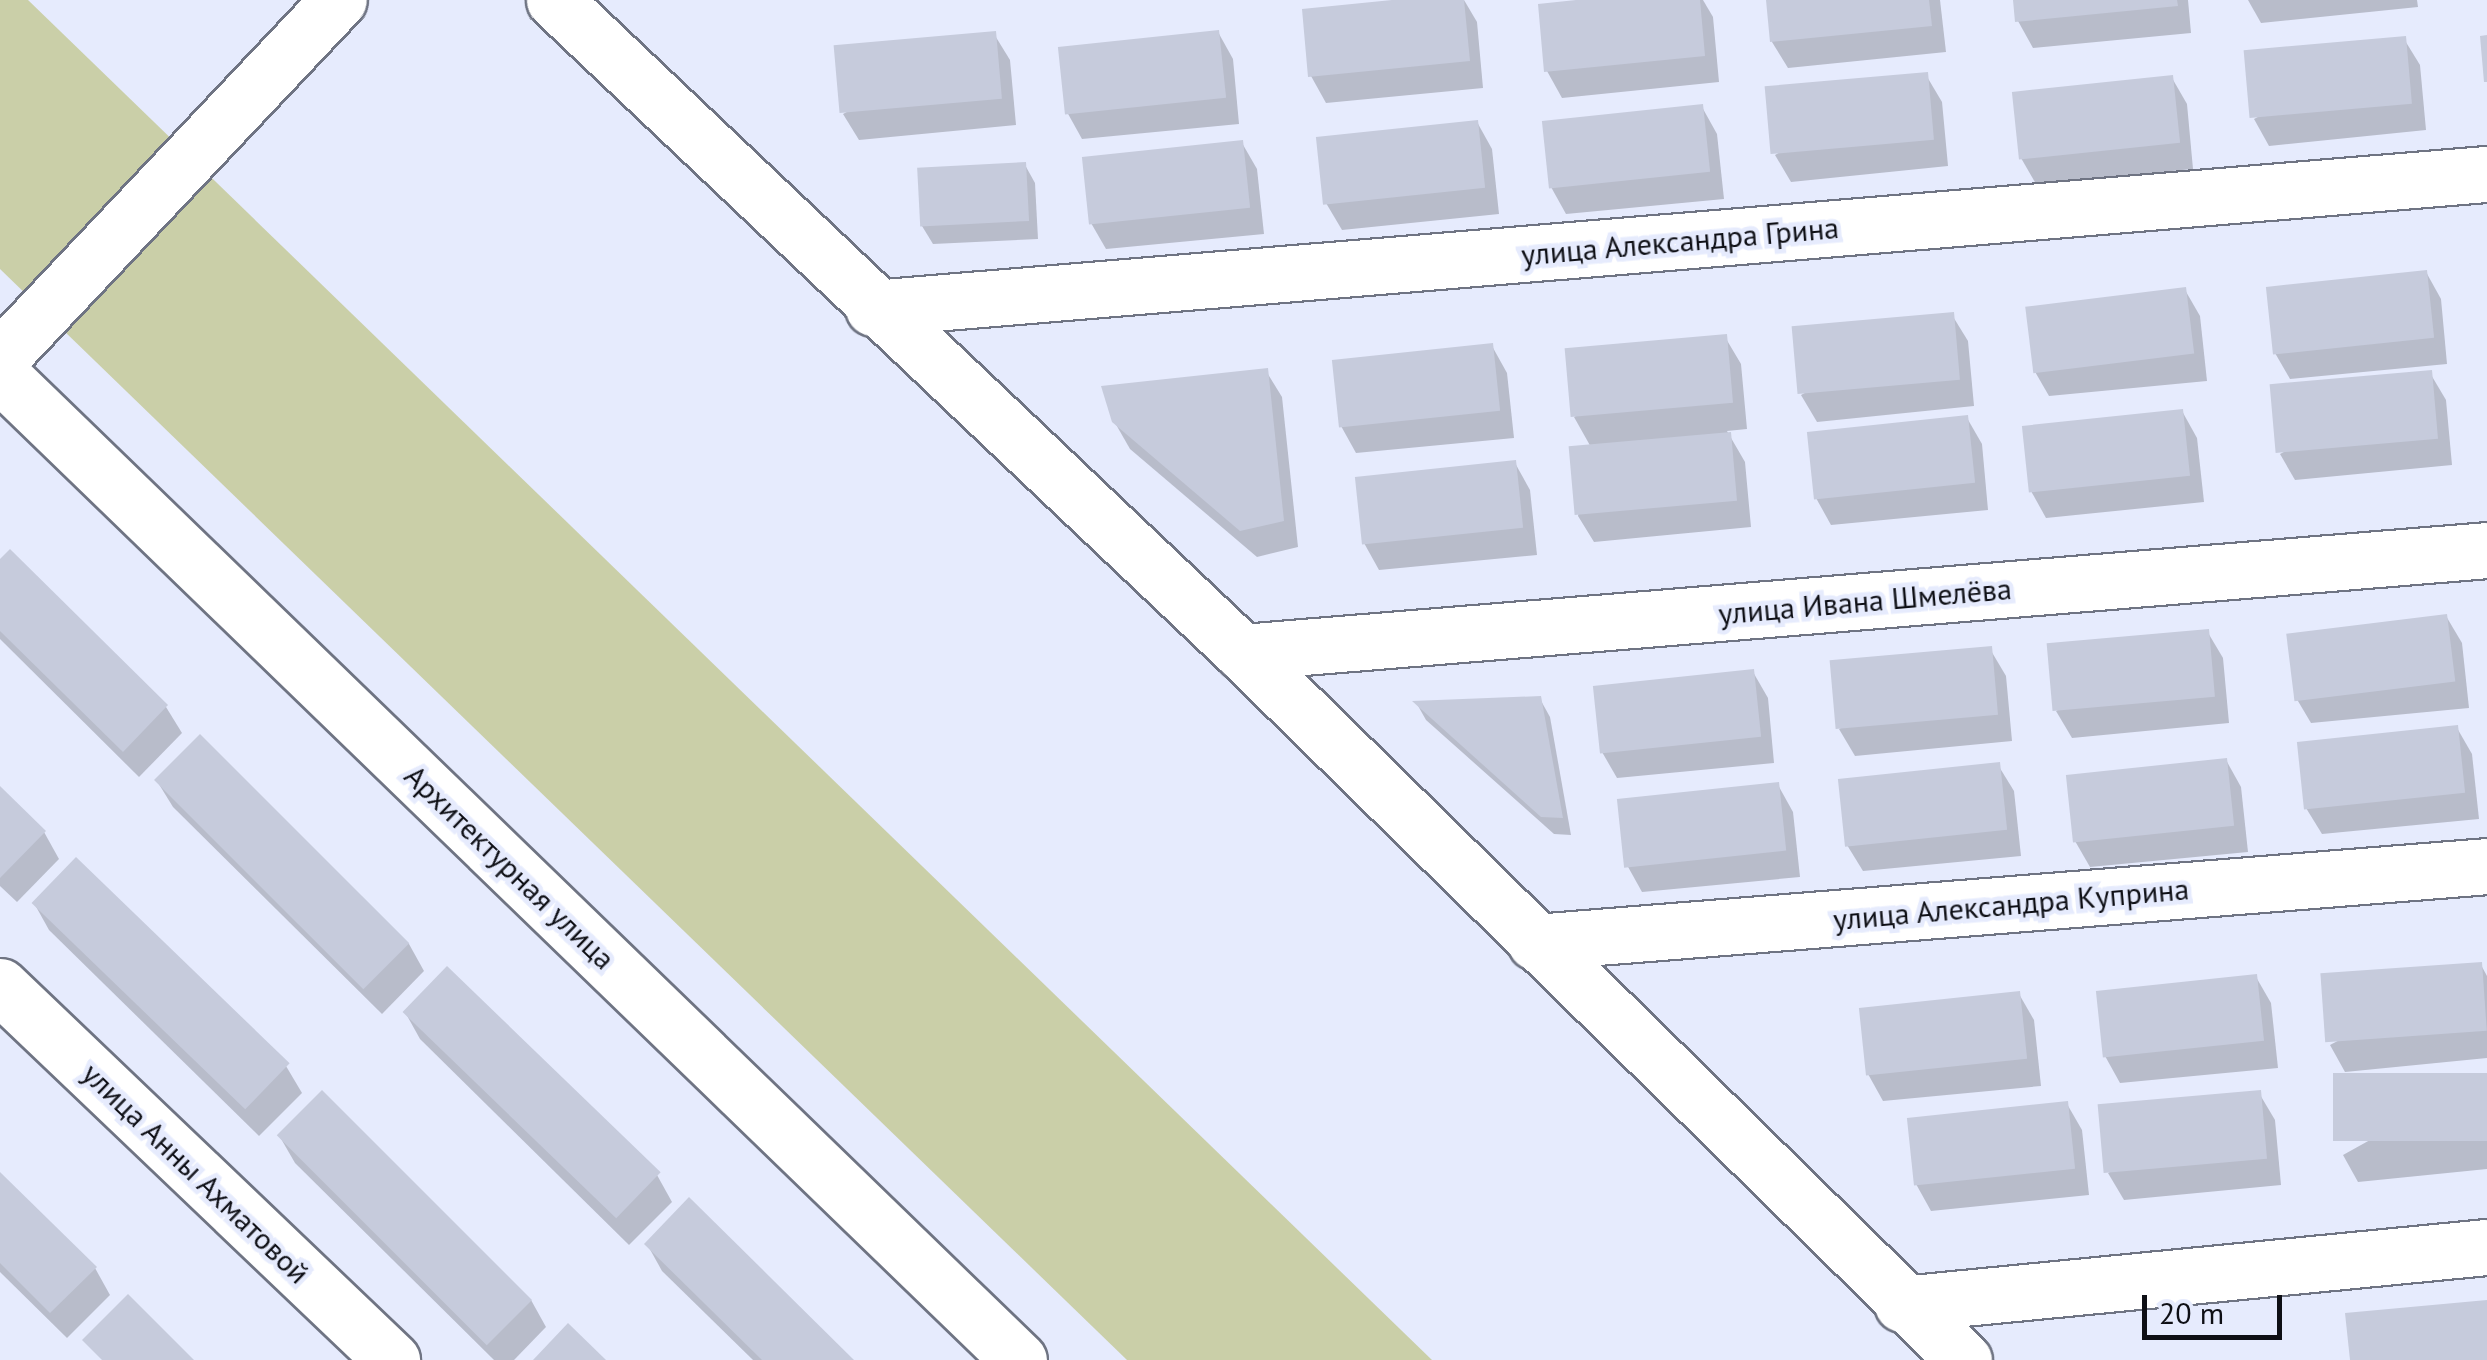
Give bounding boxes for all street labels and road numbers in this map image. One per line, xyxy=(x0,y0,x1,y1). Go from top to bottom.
street label: улица Александра Грина xyxy=(1519,209,1841,273)
street label: улица Ивана Шмелёва xyxy=(1717,570,2013,632)
street label: Архитектурная улица xyxy=(398,758,622,976)
street label: улица Александра Куприна xyxy=(1831,870,2191,938)
street label: улица Анны Ахматовой xyxy=(74,1055,318,1291)

